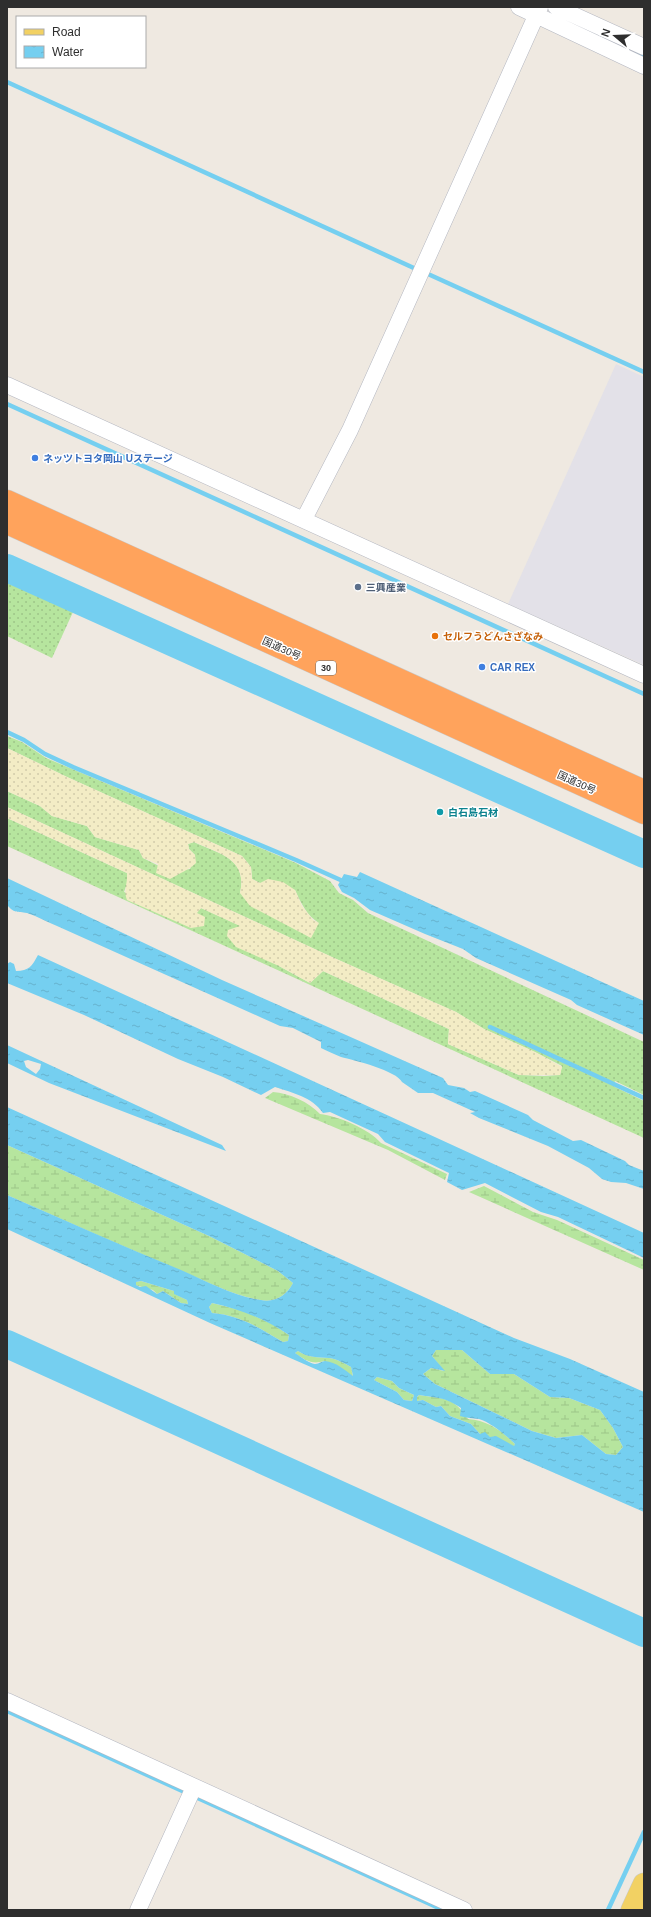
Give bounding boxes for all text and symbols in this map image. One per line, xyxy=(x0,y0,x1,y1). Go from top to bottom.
legend xyxy=(16,16,146,68)
north arrow xyxy=(595,16,635,56)
text: Road xyxy=(52,25,81,39)
text: N xyxy=(599,27,613,38)
text: Water xyxy=(52,45,84,59)
marker: ネッツトヨタ岡山 Uステージ xyxy=(30,453,40,463)
place label: ネッツトヨタ岡山 Uステージ xyxy=(43,453,173,464)
marker: 三興産業 xyxy=(353,582,363,592)
place label: 三興産業 xyxy=(366,582,406,593)
marker: セルフうどんさざなみ xyxy=(430,631,440,641)
place label: セルフうどんさざなみ xyxy=(443,631,543,642)
street label: 国道30号 xyxy=(261,635,303,662)
road number: 30 xyxy=(316,661,336,675)
marker: CAR REX xyxy=(477,662,487,672)
place label: CAR REX xyxy=(490,662,535,673)
street label: 国道30号 xyxy=(556,769,598,796)
marker: 白石島石材 xyxy=(435,807,445,817)
place label: 白石島石材 xyxy=(448,807,498,818)

